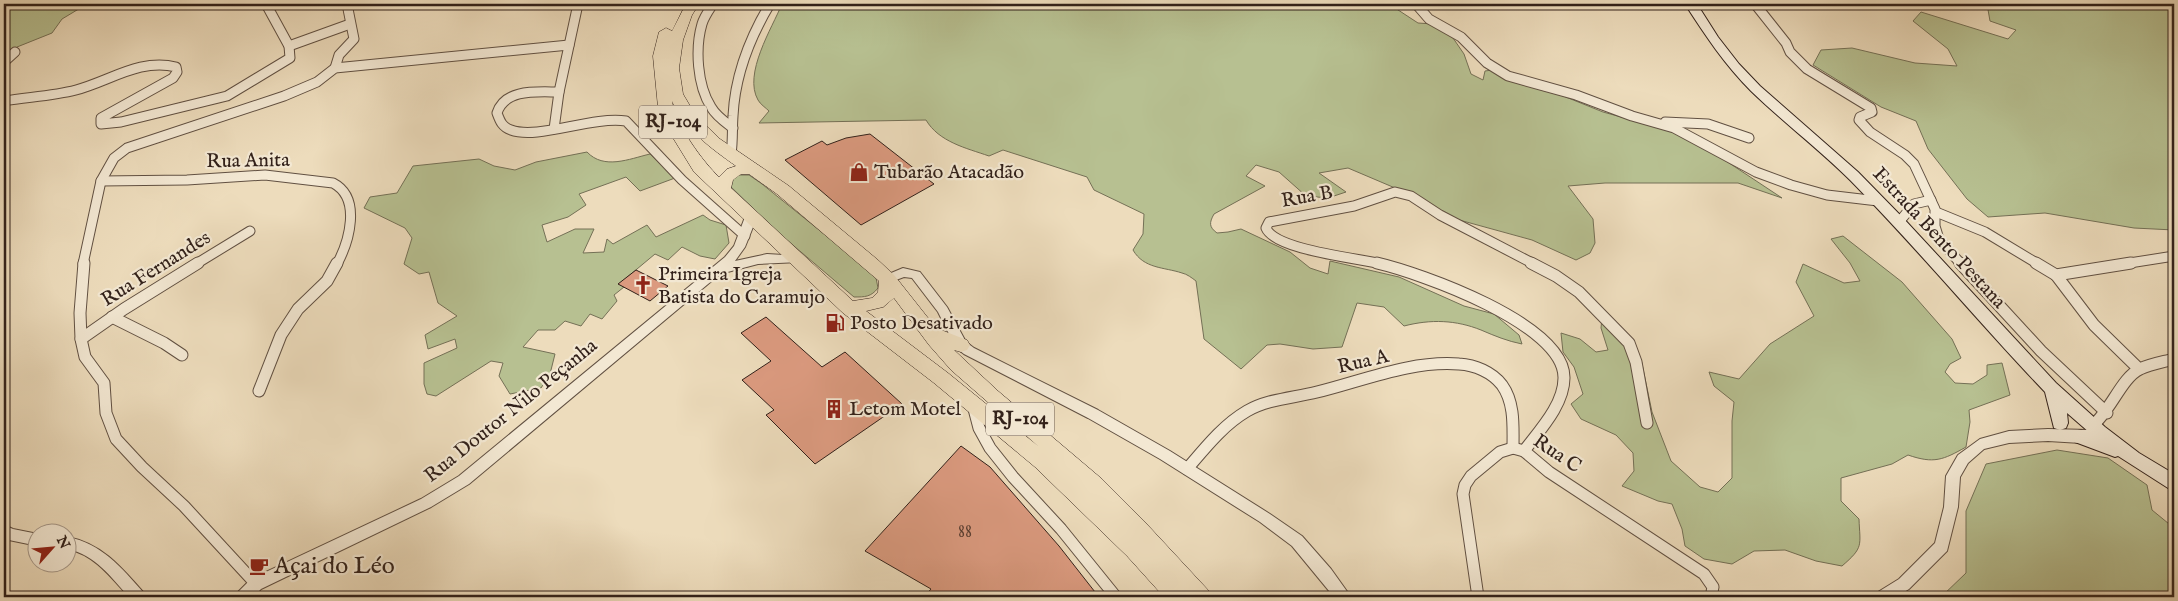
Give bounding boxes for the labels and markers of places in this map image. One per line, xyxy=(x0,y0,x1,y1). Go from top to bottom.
place label: Tubarão Atacadão xyxy=(874,160,1024,185)
shop icon: Tubarão Atacadão xyxy=(848,161,870,183)
place label: Primeira Igreja Batista do Caramujo xyxy=(658,262,825,310)
church icon: Primeira Igreja Batista do Caramujo xyxy=(632,274,654,296)
place label: Posto Desativado xyxy=(850,311,993,336)
fuel station icon: Posto Desativado xyxy=(824,312,846,334)
place label: Letom Motel xyxy=(849,397,961,422)
building icon: Letom Motel xyxy=(823,398,845,420)
place label: Açai do Léo xyxy=(273,551,395,582)
cafe icon: Açai do Léo xyxy=(248,555,270,577)

